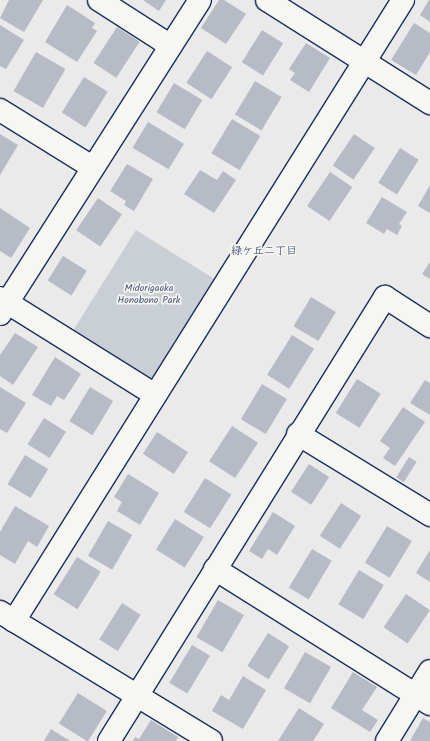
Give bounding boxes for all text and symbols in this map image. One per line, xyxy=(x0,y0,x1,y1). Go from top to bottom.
district label: 緑ケ丘二丁目 xyxy=(231,244,297,258)
park label: Midorigaoka Honobono Park xyxy=(118,282,180,306)

